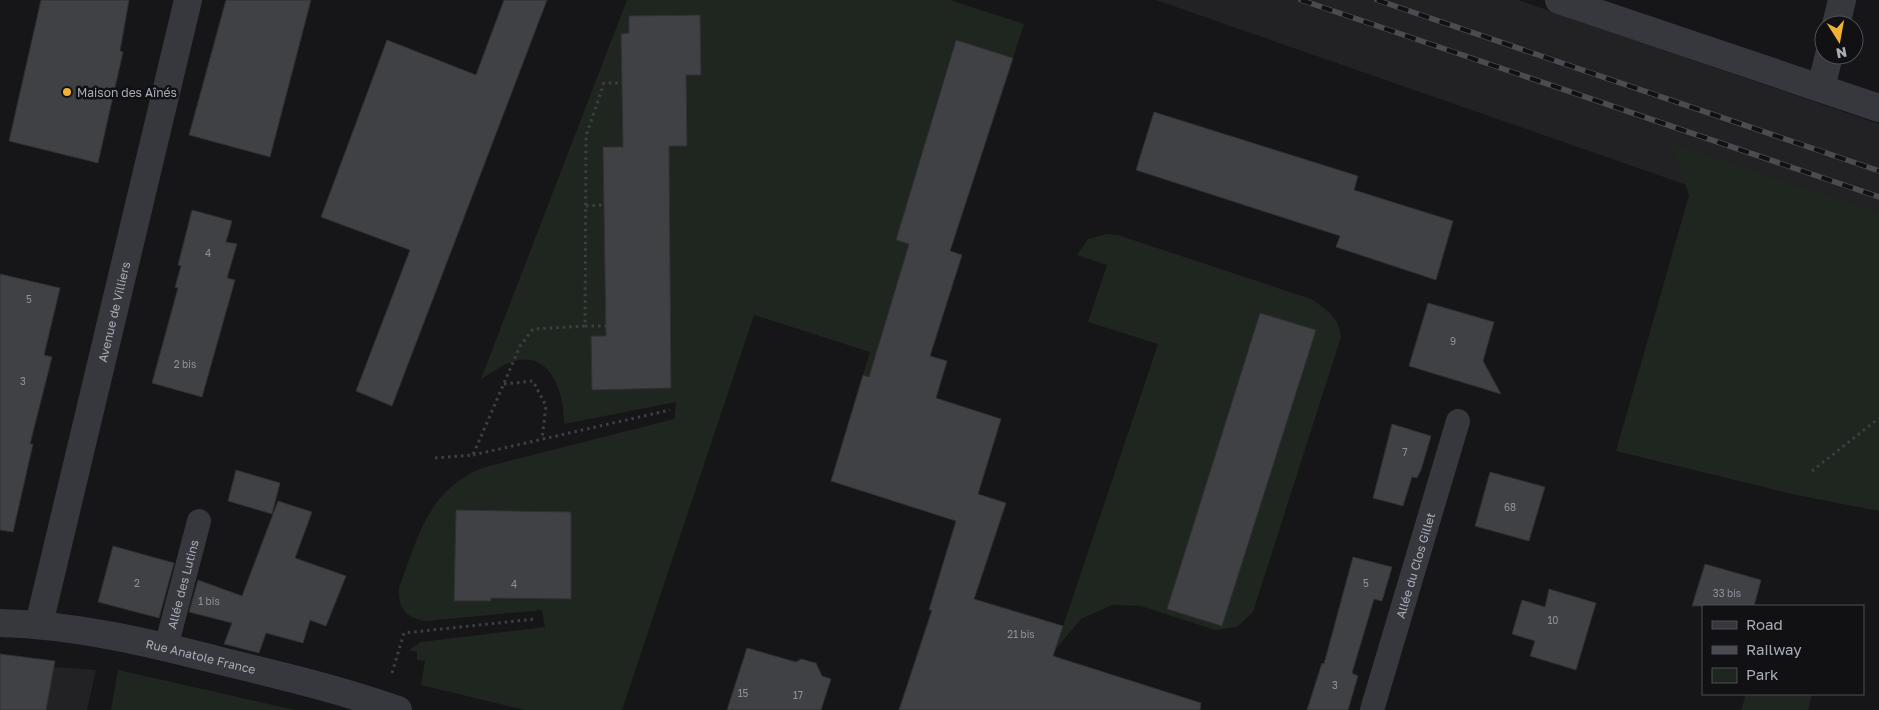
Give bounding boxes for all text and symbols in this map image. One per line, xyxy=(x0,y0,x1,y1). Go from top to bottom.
north arrow xyxy=(1814,15,1864,65)
text: N xyxy=(1835,44,1848,63)
place label: Maison des Aînés xyxy=(77,85,177,100)
marker: Maison des Aînés xyxy=(61,86,73,98)
house number: 4 xyxy=(205,247,211,259)
street label: Avenue de Villiers xyxy=(94,260,133,364)
house number: 5 xyxy=(26,293,32,305)
house number: 9 xyxy=(1450,335,1456,347)
house number: 2 bis xyxy=(174,358,196,370)
house number: 3 xyxy=(20,375,26,387)
house number: 7 xyxy=(1402,446,1408,458)
house number: 68 xyxy=(1504,501,1516,513)
street label: Allée du Clos Gillet xyxy=(1392,510,1438,620)
street label: Allée des Lutins xyxy=(164,538,201,630)
house number: 2 xyxy=(134,577,140,589)
house number: 5 xyxy=(1363,577,1369,589)
house number: 4 xyxy=(511,578,517,590)
house number: 33 bis xyxy=(1713,587,1741,599)
house number: 1 bis xyxy=(198,595,220,607)
legend xyxy=(1702,605,1864,695)
house number: 10 xyxy=(1547,614,1559,626)
text: Road xyxy=(1746,615,1783,633)
house number: 21 bis xyxy=(1007,628,1035,640)
street label: Rue Anatole France xyxy=(145,636,257,677)
text: Railway xyxy=(1746,640,1802,658)
text: Park xyxy=(1746,665,1779,683)
house number: 3 xyxy=(1332,679,1338,691)
house number: 15 xyxy=(738,687,749,699)
house number: 17 xyxy=(793,689,803,701)

